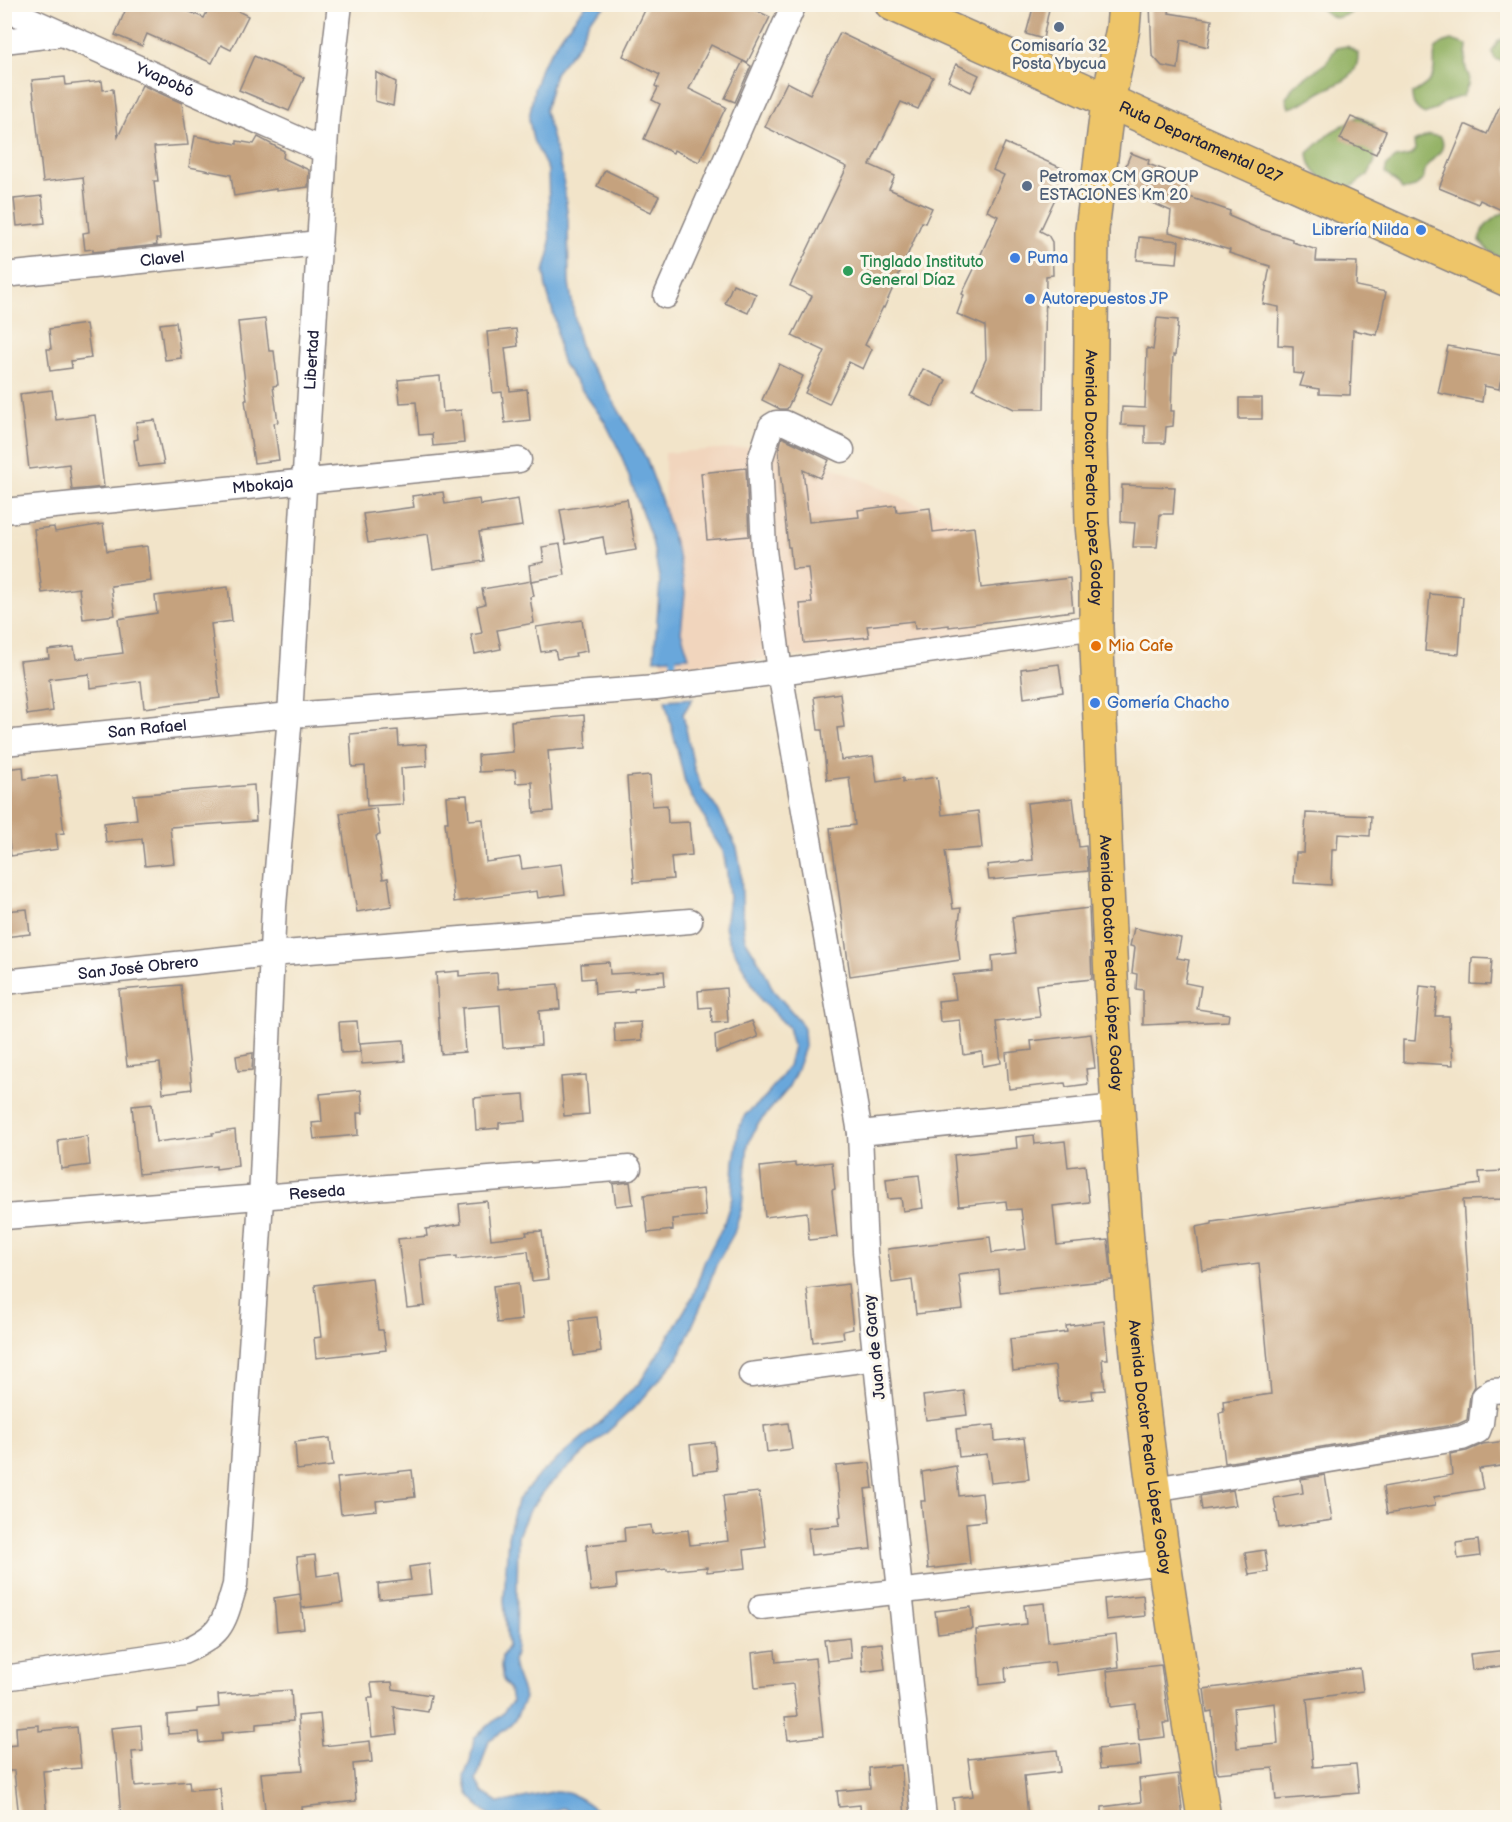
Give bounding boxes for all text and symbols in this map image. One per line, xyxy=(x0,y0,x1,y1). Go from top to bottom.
marker: Comisaría 32 Posta Ybycua xyxy=(1052,20,1066,34)
place label: Comisaría 32 Posta Ybycua xyxy=(1011,37,1108,74)
street label: Yvapobó xyxy=(131,58,197,101)
street label: Ruta Departamental 027 xyxy=(1116,97,1285,187)
place label: Petromax CM GROUP ESTACIONES Km 20 xyxy=(1039,168,1198,205)
marker: Petromax CM GROUP ESTACIONES Km 20 xyxy=(1020,179,1034,193)
place label: Librería Nilda xyxy=(1312,221,1409,240)
marker: Librería Nilda xyxy=(1414,223,1428,237)
street label: Clavel xyxy=(139,247,185,271)
place label: Puma xyxy=(1027,249,1068,268)
marker: Puma xyxy=(1008,251,1022,265)
place label: Tinglado Instituto General Díaz xyxy=(860,253,984,290)
marker: Tinglado Instituto General Díaz xyxy=(841,264,855,278)
place label: Autorepuestos JP xyxy=(1042,290,1168,309)
marker: Autorepuestos JP xyxy=(1023,292,1037,306)
street label: Libertad xyxy=(301,329,323,391)
street label: Avenida Doctor Pedro López Godoy xyxy=(1080,349,1106,606)
street label: Mbokaja xyxy=(231,473,294,498)
place label: Mia Cafe xyxy=(1108,637,1174,656)
marker: Mia Cafe xyxy=(1089,639,1103,653)
place label: Gomería Chacho xyxy=(1107,694,1229,713)
marker: Gomería Chacho xyxy=(1088,696,1102,710)
street label: San Rafael xyxy=(107,716,188,742)
street label: Avenida Doctor Pedro López Godoy xyxy=(1095,834,1126,1092)
street label: San José Obrero xyxy=(77,952,199,984)
street label: Reseda xyxy=(288,1181,346,1204)
street label: Juan de Garay xyxy=(860,1293,890,1400)
street label: Avenida Doctor Pedro López Godoy xyxy=(1124,1319,1175,1576)

